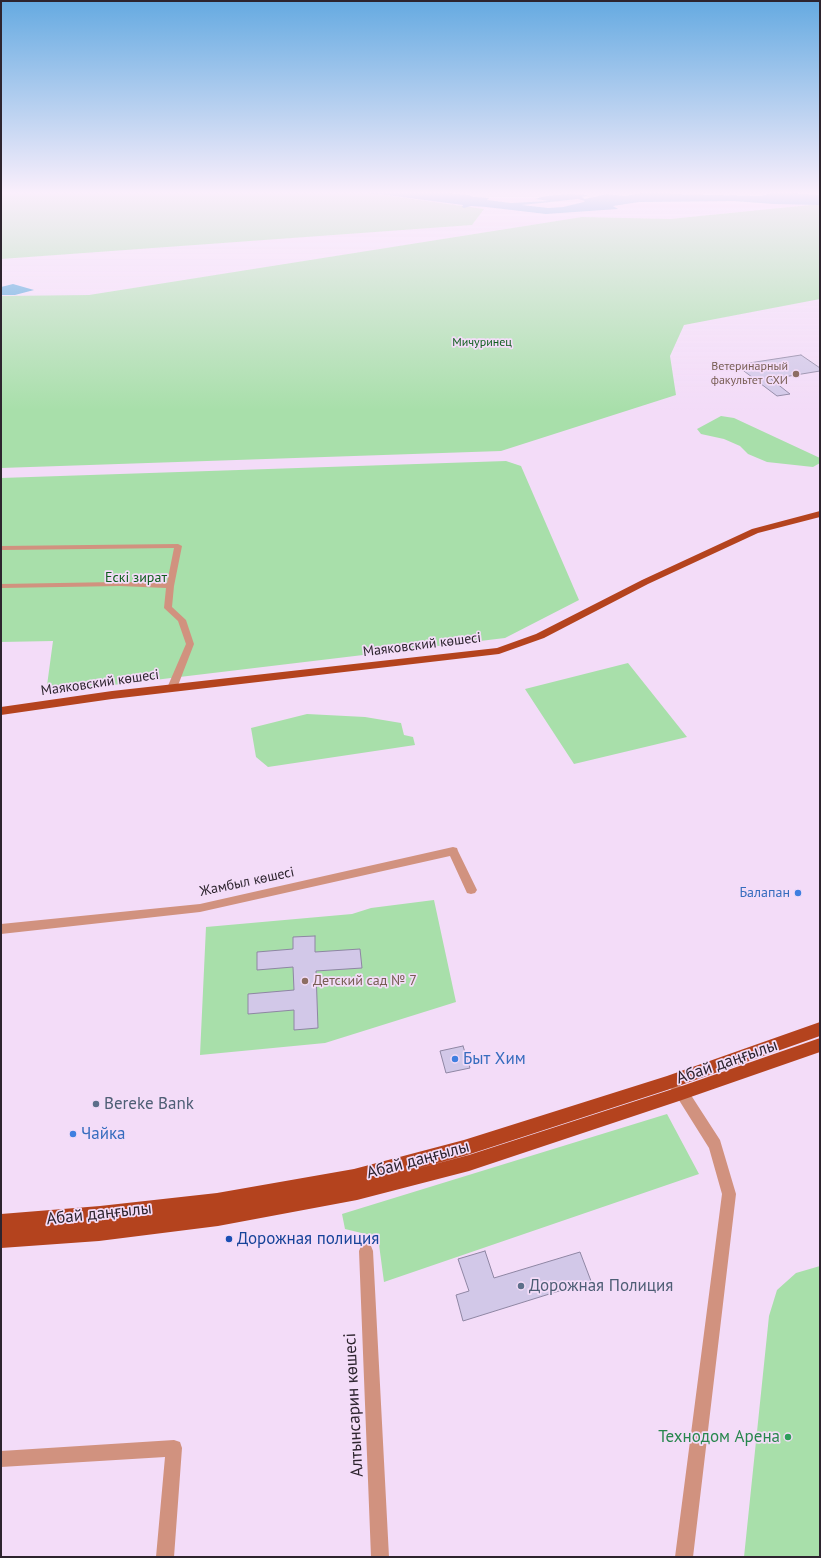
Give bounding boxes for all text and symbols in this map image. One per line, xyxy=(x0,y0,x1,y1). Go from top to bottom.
park label: Мичуринец xyxy=(452,336,512,350)
place label: Ветеринарный факультет СХИ xyxy=(711,360,788,388)
marker: Ветеринарный факультет СХИ xyxy=(791,369,801,379)
park label: Ескі зират xyxy=(105,570,167,586)
street label: Маяковский көшесі xyxy=(362,629,482,661)
street label: Маяковский көшесі xyxy=(40,666,160,700)
street label: Жамбыл көшесі xyxy=(198,864,296,900)
place label: Балапан xyxy=(739,885,790,901)
marker: Балапан xyxy=(793,888,803,898)
place label: Детский сад № 7 xyxy=(313,973,417,989)
marker: Детский сад № 7 xyxy=(300,976,310,986)
street label: Абай даңғылы xyxy=(674,1035,780,1089)
place label: Быт Хим xyxy=(463,1049,526,1069)
marker: Быт Хим xyxy=(450,1054,460,1064)
place label: Bereke Bank xyxy=(104,1094,194,1114)
marker: Bereke Bank xyxy=(91,1099,101,1109)
place label: Чайка xyxy=(81,1124,126,1144)
marker: Чайка xyxy=(68,1129,78,1139)
street label: Абай даңғылы xyxy=(364,1136,472,1184)
street label: Абай даңғылы xyxy=(45,1198,153,1230)
place label: Дорожная полиция xyxy=(237,1229,379,1249)
marker: Дорожная полиция xyxy=(224,1234,234,1244)
place label: Дорожная Полиция xyxy=(529,1276,673,1296)
marker: Дорожная Полиция xyxy=(516,1281,526,1291)
street label: Алтынсарин көшесі xyxy=(340,1333,368,1477)
place label: Технодом Арена xyxy=(658,1427,780,1447)
marker: Технодом Арена xyxy=(783,1432,793,1442)

